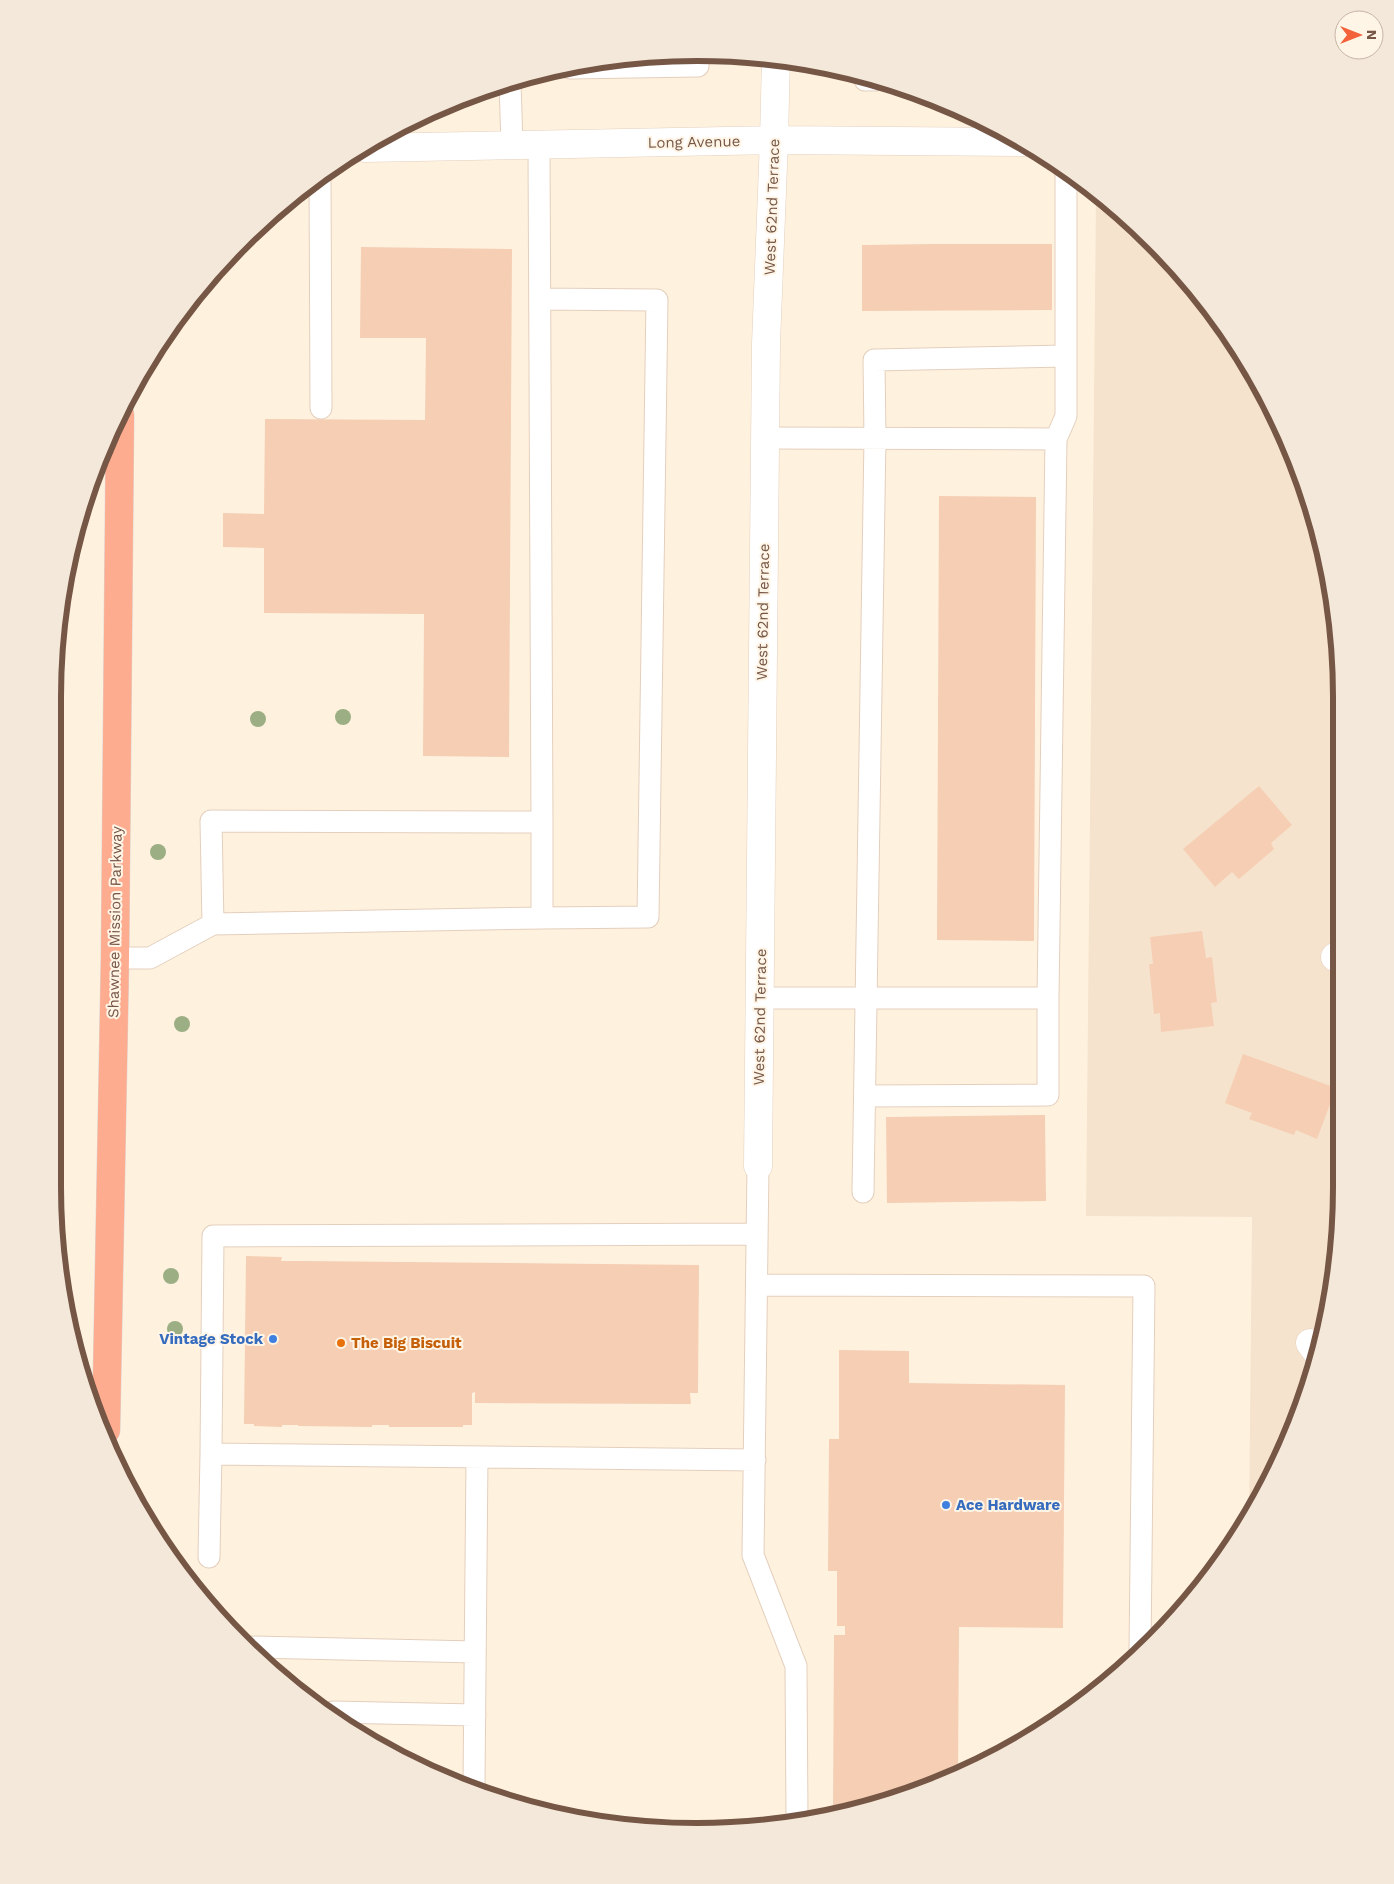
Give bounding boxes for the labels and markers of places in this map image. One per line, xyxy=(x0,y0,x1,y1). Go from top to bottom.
place label: Vintage Stock xyxy=(159,1330,264,1348)
marker: Vintage Stock xyxy=(267,1333,279,1345)
place label: The Big Biscuit xyxy=(351,1334,462,1352)
marker: The Big Biscuit xyxy=(335,1337,347,1349)
place label: Ace Hardware xyxy=(956,1496,1060,1514)
marker: Ace Hardware xyxy=(940,1499,952,1511)

